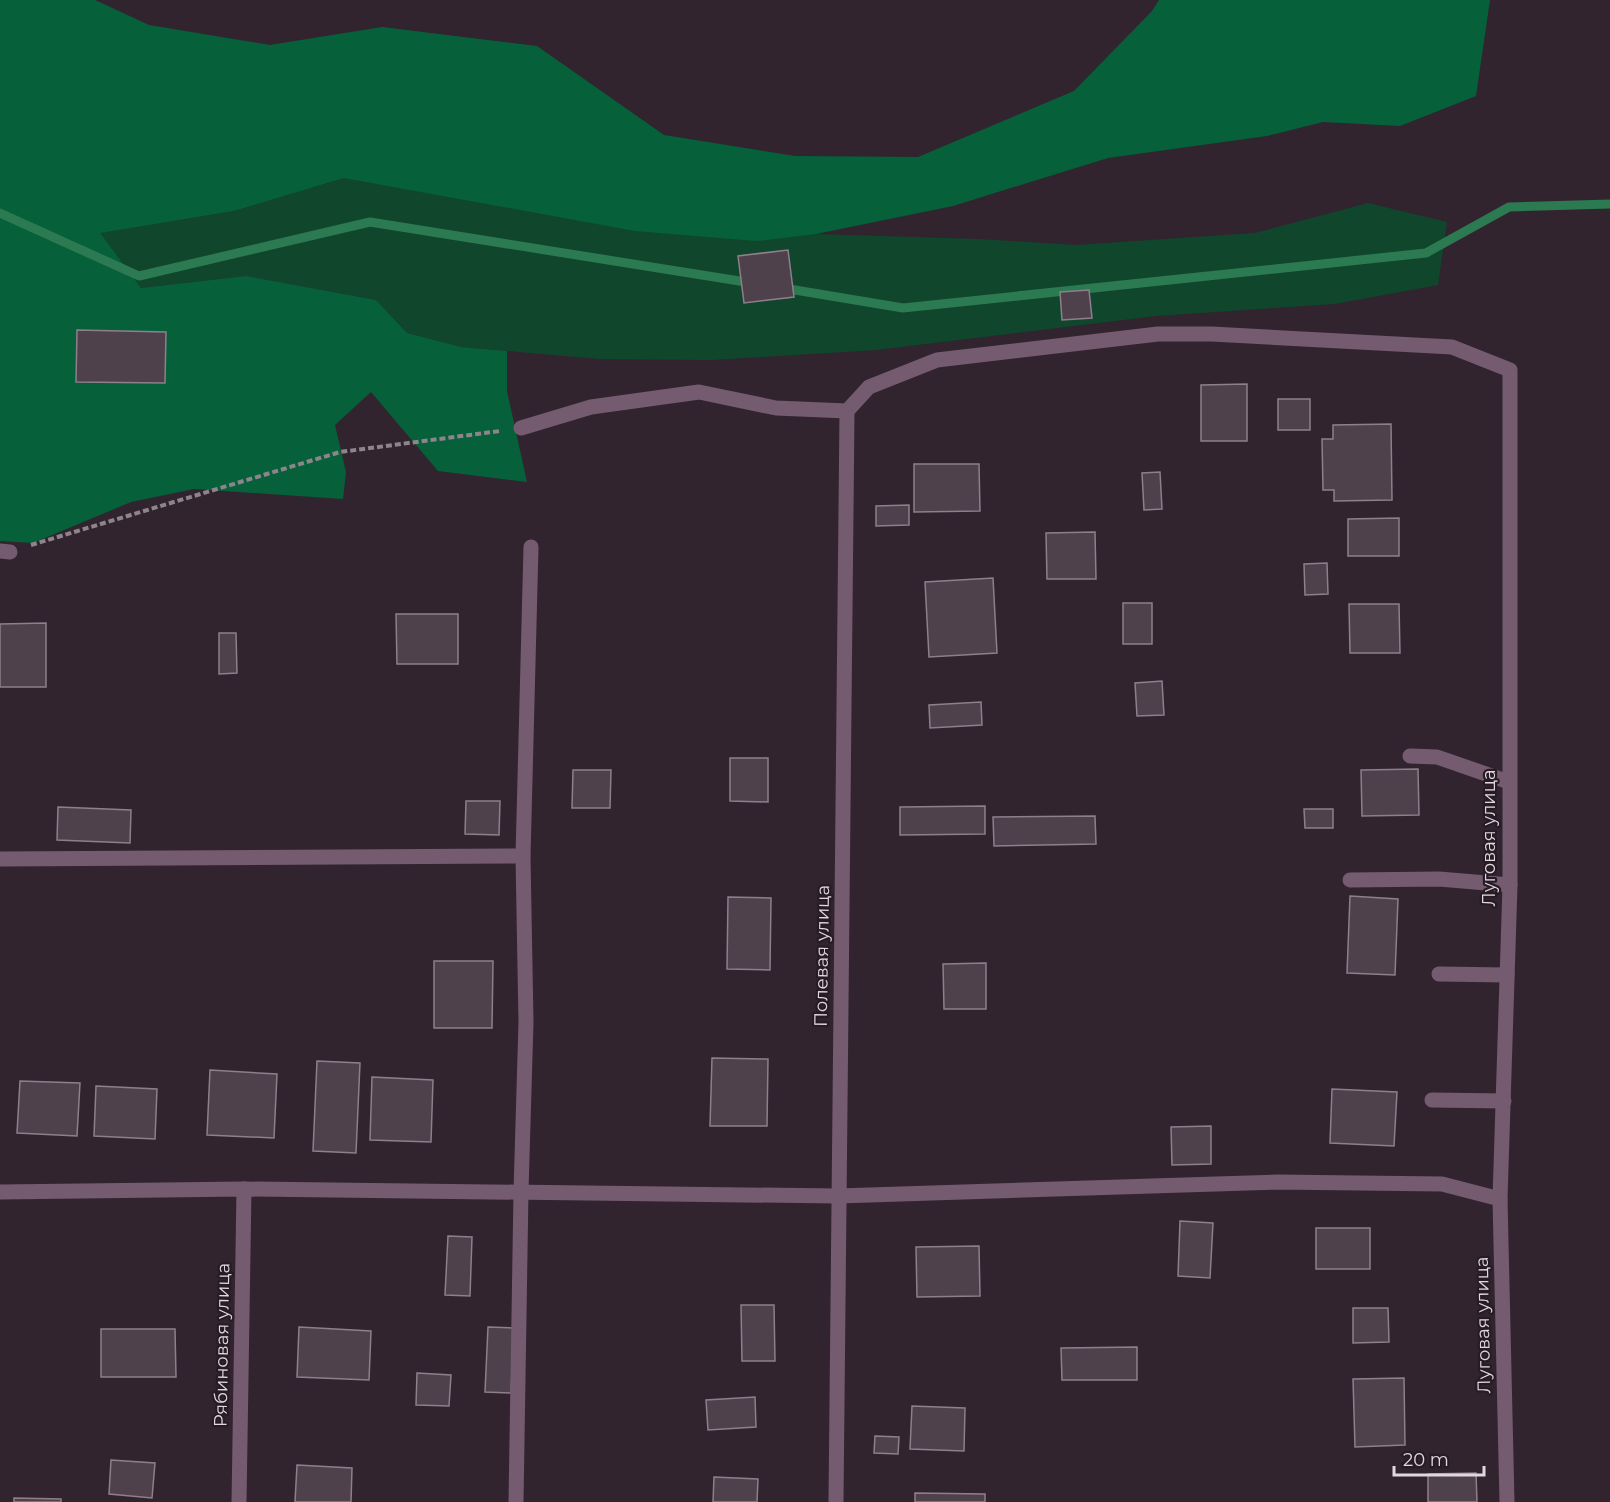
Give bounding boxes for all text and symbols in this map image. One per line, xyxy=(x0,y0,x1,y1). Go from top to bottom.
street label: Луговая улица xyxy=(1478,770,1500,907)
street label: Полевая улица xyxy=(810,885,834,1027)
street label: Луговая улица xyxy=(1471,1256,1495,1394)
street label: Рябиновая улица xyxy=(210,1263,234,1427)
scale bar xyxy=(1394,1439,1484,1477)
text: 20 m xyxy=(1403,1449,1449,1471)

